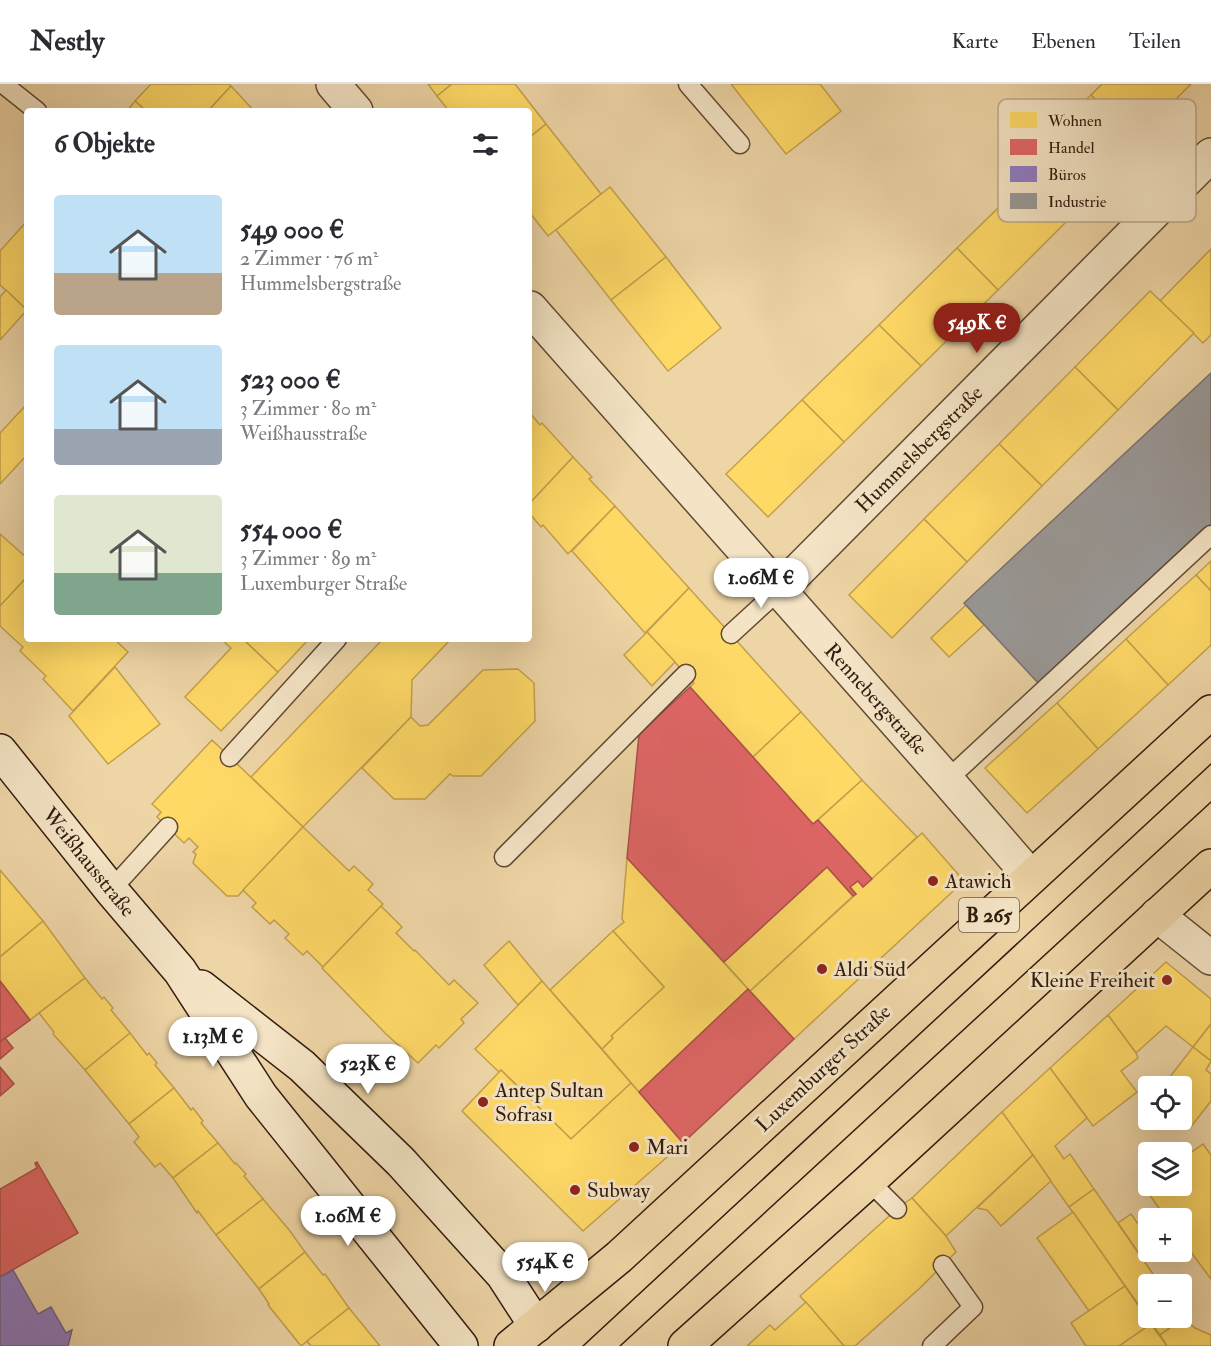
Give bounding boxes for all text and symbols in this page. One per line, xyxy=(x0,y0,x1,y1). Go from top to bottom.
text: Nestly xyxy=(30,24,104,59)
text: Karte xyxy=(951,28,998,55)
text: Ebenen xyxy=(1031,28,1096,55)
text: Teilen xyxy=(1129,28,1181,55)
legend xyxy=(998,99,1196,222)
text: Wohnen xyxy=(1047,111,1102,131)
text: 6 Objekte xyxy=(54,128,155,160)
icon: filters xyxy=(469,128,502,161)
text: Handel xyxy=(1048,138,1095,158)
text: Büros xyxy=(1048,165,1086,185)
text: Industrie xyxy=(1048,192,1107,212)
text: 549 000 € xyxy=(240,214,344,246)
icon: home xyxy=(102,219,174,291)
text: 2 Zimmer · 76 m² xyxy=(240,246,378,271)
text: Hummelsbergstraße xyxy=(240,271,401,296)
pin: 549K € xyxy=(928,303,1026,354)
text: 549K € xyxy=(947,310,1007,335)
text: 523 000 € xyxy=(240,364,341,396)
icon: home xyxy=(102,369,174,441)
street label: Hummelsbergstraße xyxy=(850,380,989,519)
text: 3 Zimmer · 80 m² xyxy=(240,396,376,421)
text: Weißhausstraße xyxy=(240,421,367,446)
text: 554 000 € xyxy=(240,514,342,546)
icon: home xyxy=(102,519,174,591)
text: 3 Zimmer · 89 m² xyxy=(240,546,376,571)
pin: 1.06M € xyxy=(706,558,816,609)
text: 1.06M € xyxy=(728,565,794,590)
text: Luxemburger Straße xyxy=(240,571,407,596)
street label: Rennebergstraße xyxy=(818,638,933,761)
street label: Weißhausstraße xyxy=(36,801,141,923)
place label: Atawich xyxy=(944,868,1011,895)
marker: Atawich xyxy=(926,874,940,888)
road number: B 265 xyxy=(959,898,1019,932)
place label: Aldi Süd xyxy=(833,956,906,983)
marker: Aldi Süd xyxy=(815,962,829,976)
place label: Kleine Freiheit xyxy=(1030,967,1155,994)
marker: Kleine Freiheit xyxy=(1160,973,1174,987)
street label: Luxemburger Straße xyxy=(750,999,897,1138)
pin: 1.13M € xyxy=(158,1017,268,1068)
text: 1.13M € xyxy=(182,1024,244,1049)
pin: 523K € xyxy=(319,1044,417,1095)
text: 523K € xyxy=(340,1051,396,1076)
map controls xyxy=(1138,1076,1192,1328)
button: locate xyxy=(1138,1076,1192,1130)
place label: Antep Sultan Sofrası xyxy=(494,1077,604,1128)
marker: Antep Sultan Sofrası xyxy=(476,1095,490,1109)
place label: Mari xyxy=(646,1134,689,1161)
marker: Mari xyxy=(627,1140,641,1154)
button: layers xyxy=(1138,1142,1192,1196)
place label: Subway xyxy=(587,1177,651,1204)
marker: Subway xyxy=(568,1183,582,1197)
pin: 1.06M € xyxy=(293,1196,403,1247)
text: 1.06M € xyxy=(315,1203,381,1228)
button: + xyxy=(1138,1208,1192,1262)
pin: 554K € xyxy=(496,1242,594,1293)
text: 554K € xyxy=(516,1249,574,1274)
button: − xyxy=(1138,1274,1192,1328)

